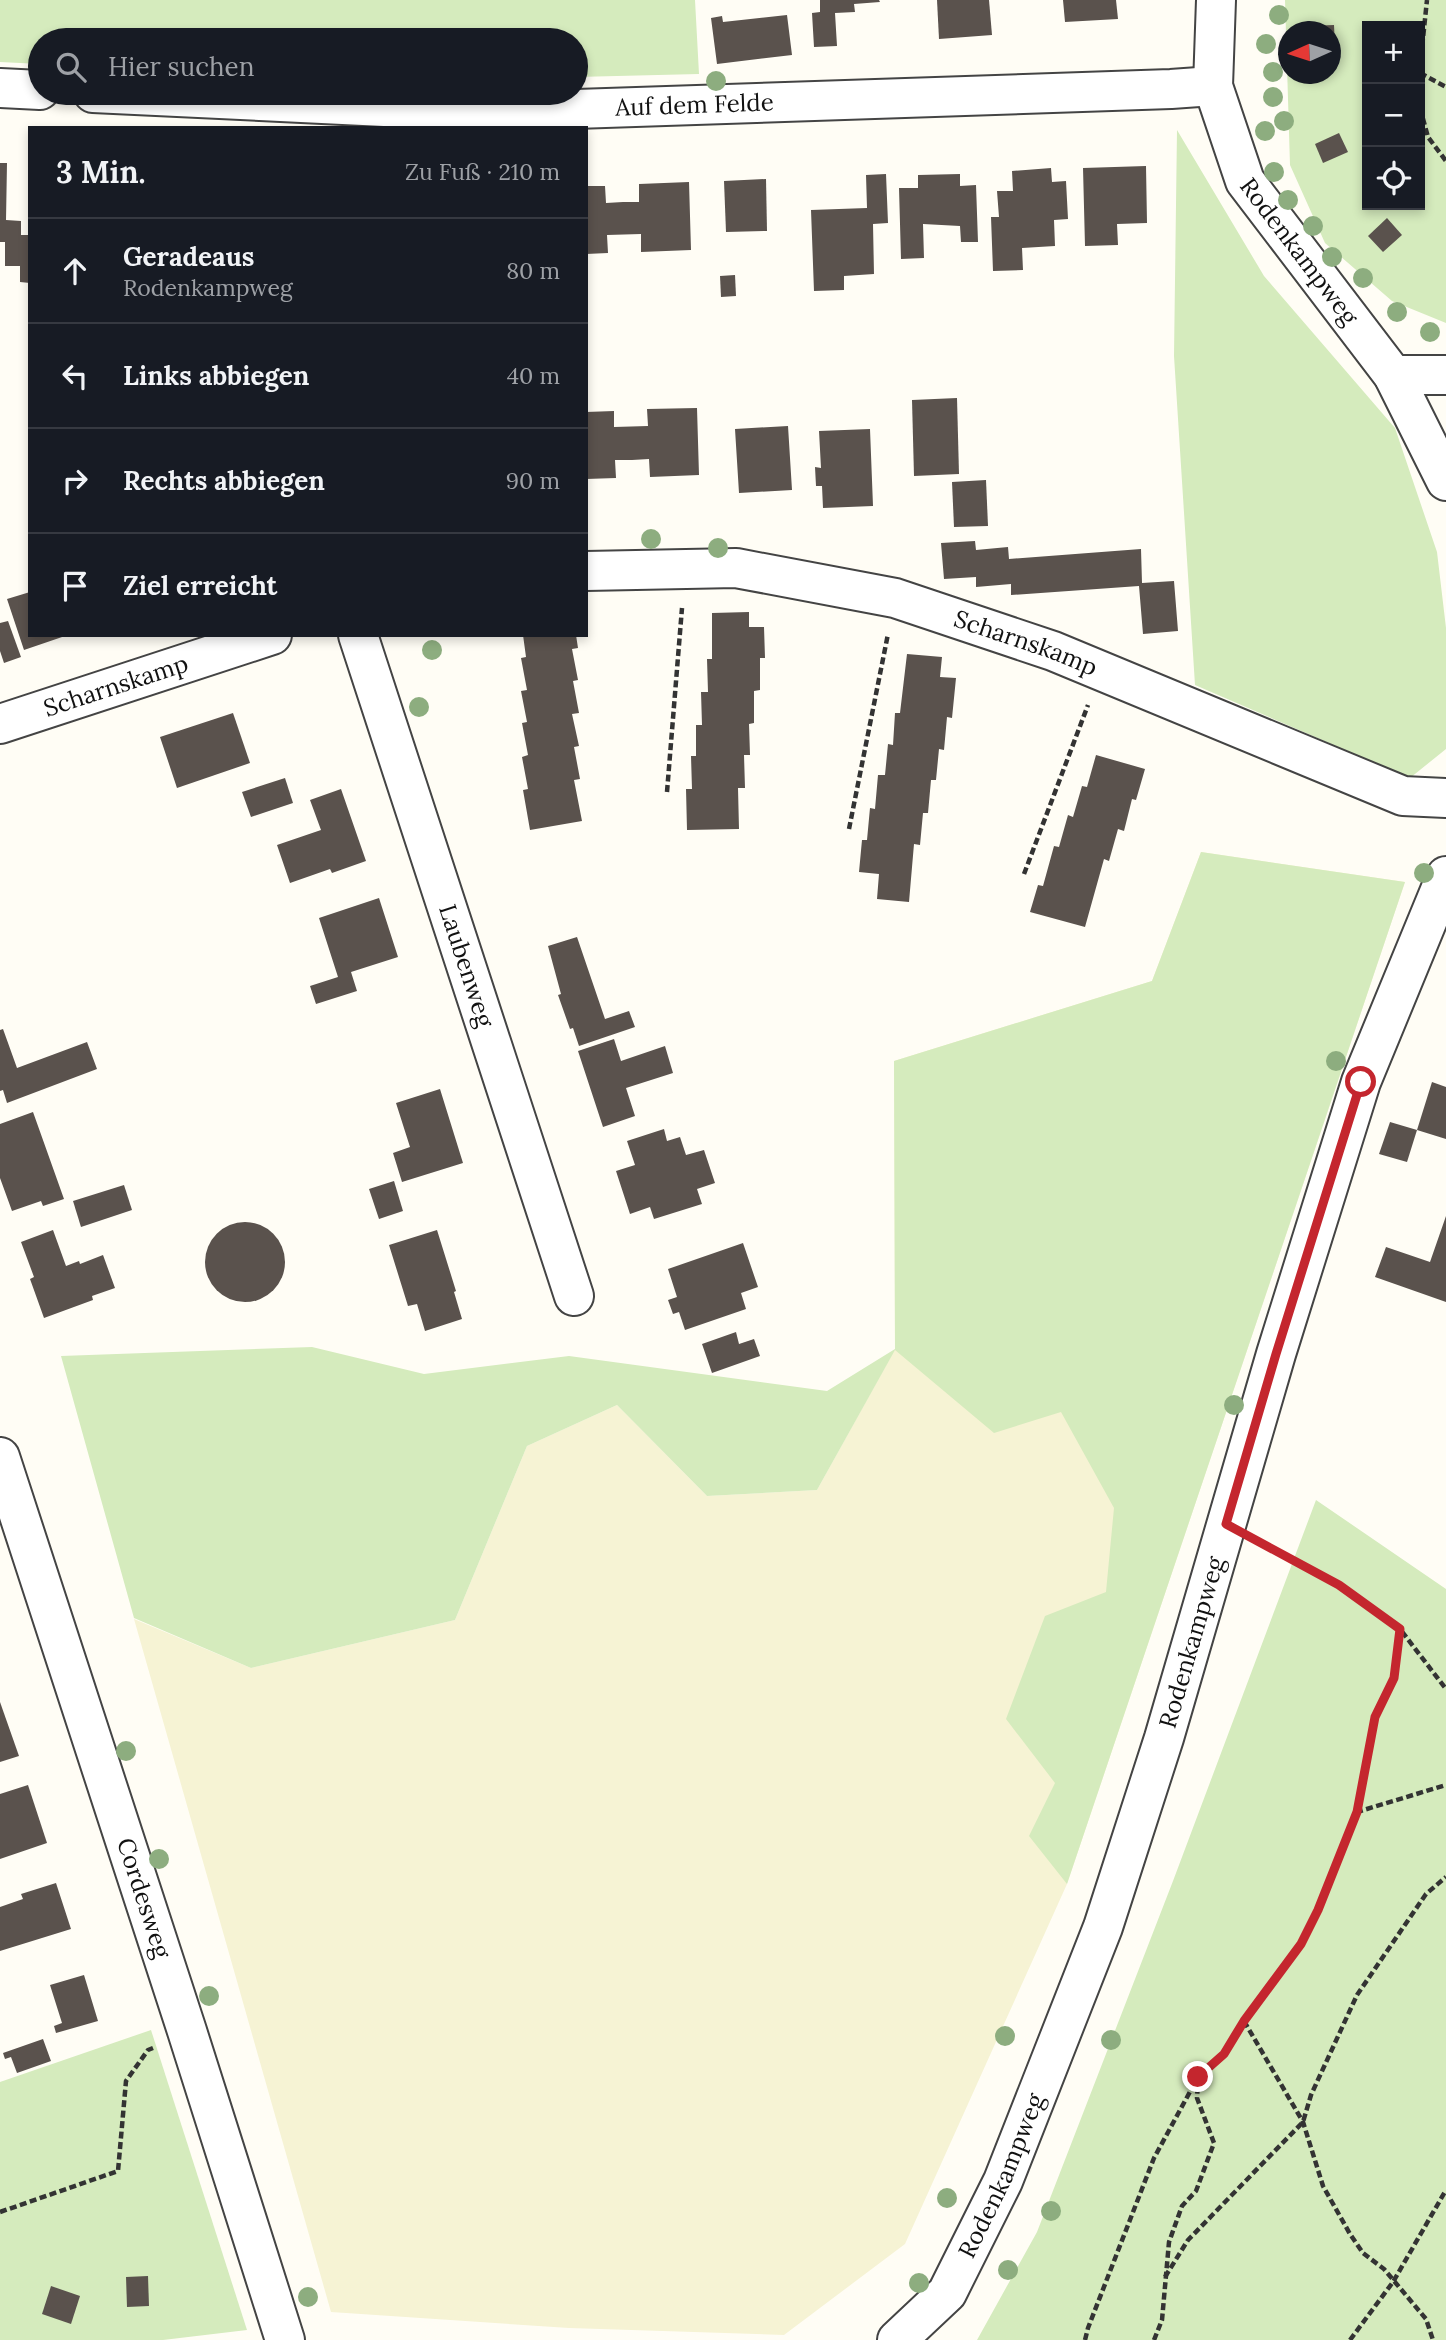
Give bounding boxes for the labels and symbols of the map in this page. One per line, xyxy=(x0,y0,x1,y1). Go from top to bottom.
north arrow xyxy=(1278,21,1341,84)
street label: Auf dem Felde xyxy=(614,86,774,123)
street label: Rodenkampweg xyxy=(1233,171,1366,332)
street label: Scharnskamp xyxy=(950,603,1102,683)
street label: Scharnskamp xyxy=(40,647,192,724)
street label: Laubenweg xyxy=(432,900,501,1032)
route start xyxy=(1345,1066,1376,1097)
street label: Rodenkampweg xyxy=(1152,1552,1231,1732)
street label: Cordesweg xyxy=(110,1834,178,1963)
route end xyxy=(1182,2061,1213,2092)
street label: Rodenkampweg xyxy=(951,2088,1051,2263)

